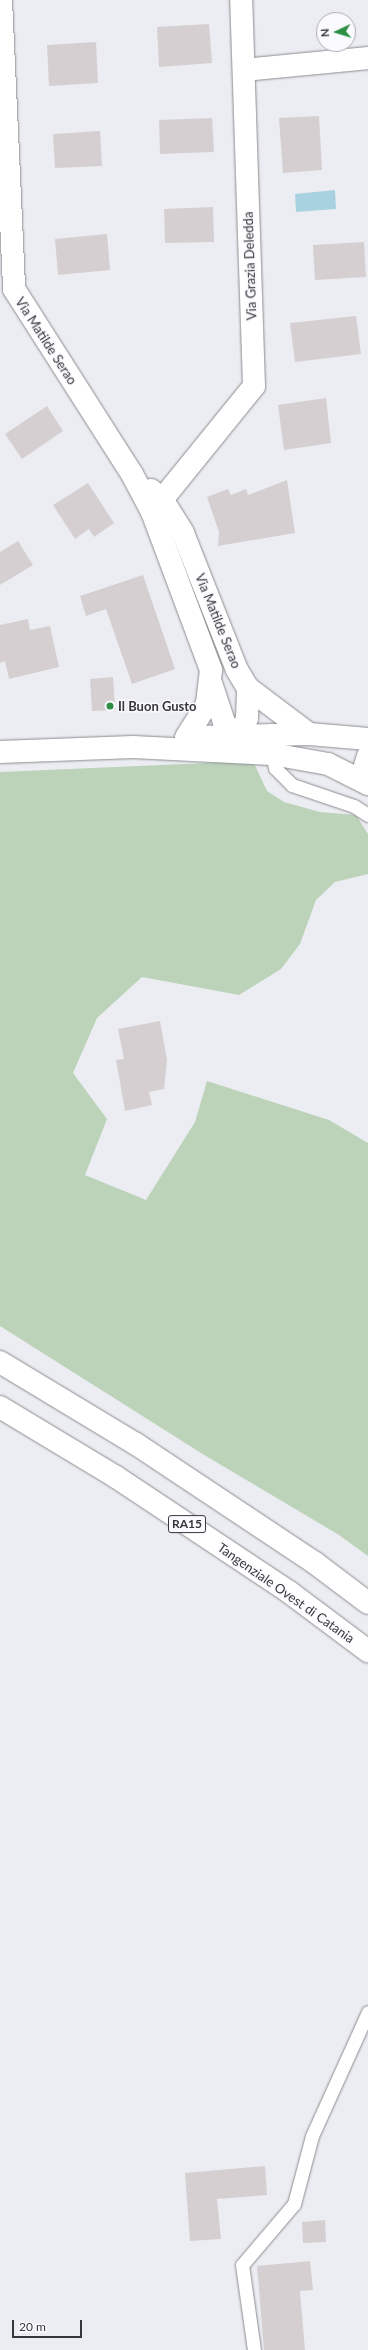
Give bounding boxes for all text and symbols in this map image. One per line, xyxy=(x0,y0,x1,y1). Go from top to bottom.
north arrow xyxy=(316,12,356,52)
text: N xyxy=(318,28,331,37)
street label: Via Grazia Deledda xyxy=(240,211,260,321)
street label: Via Matilde Serao xyxy=(12,294,80,388)
street label: Via Matilde Serao xyxy=(192,571,244,671)
place label: Il Buon Gusto xyxy=(118,698,197,714)
marker: Il Buon Gusto xyxy=(105,701,115,711)
road number: RA15 xyxy=(168,1514,206,1534)
street label: Tangenziale Ovest di Catania xyxy=(215,1540,357,1646)
scale bar xyxy=(14,2312,84,2338)
text: 20 m xyxy=(19,2319,46,2334)

